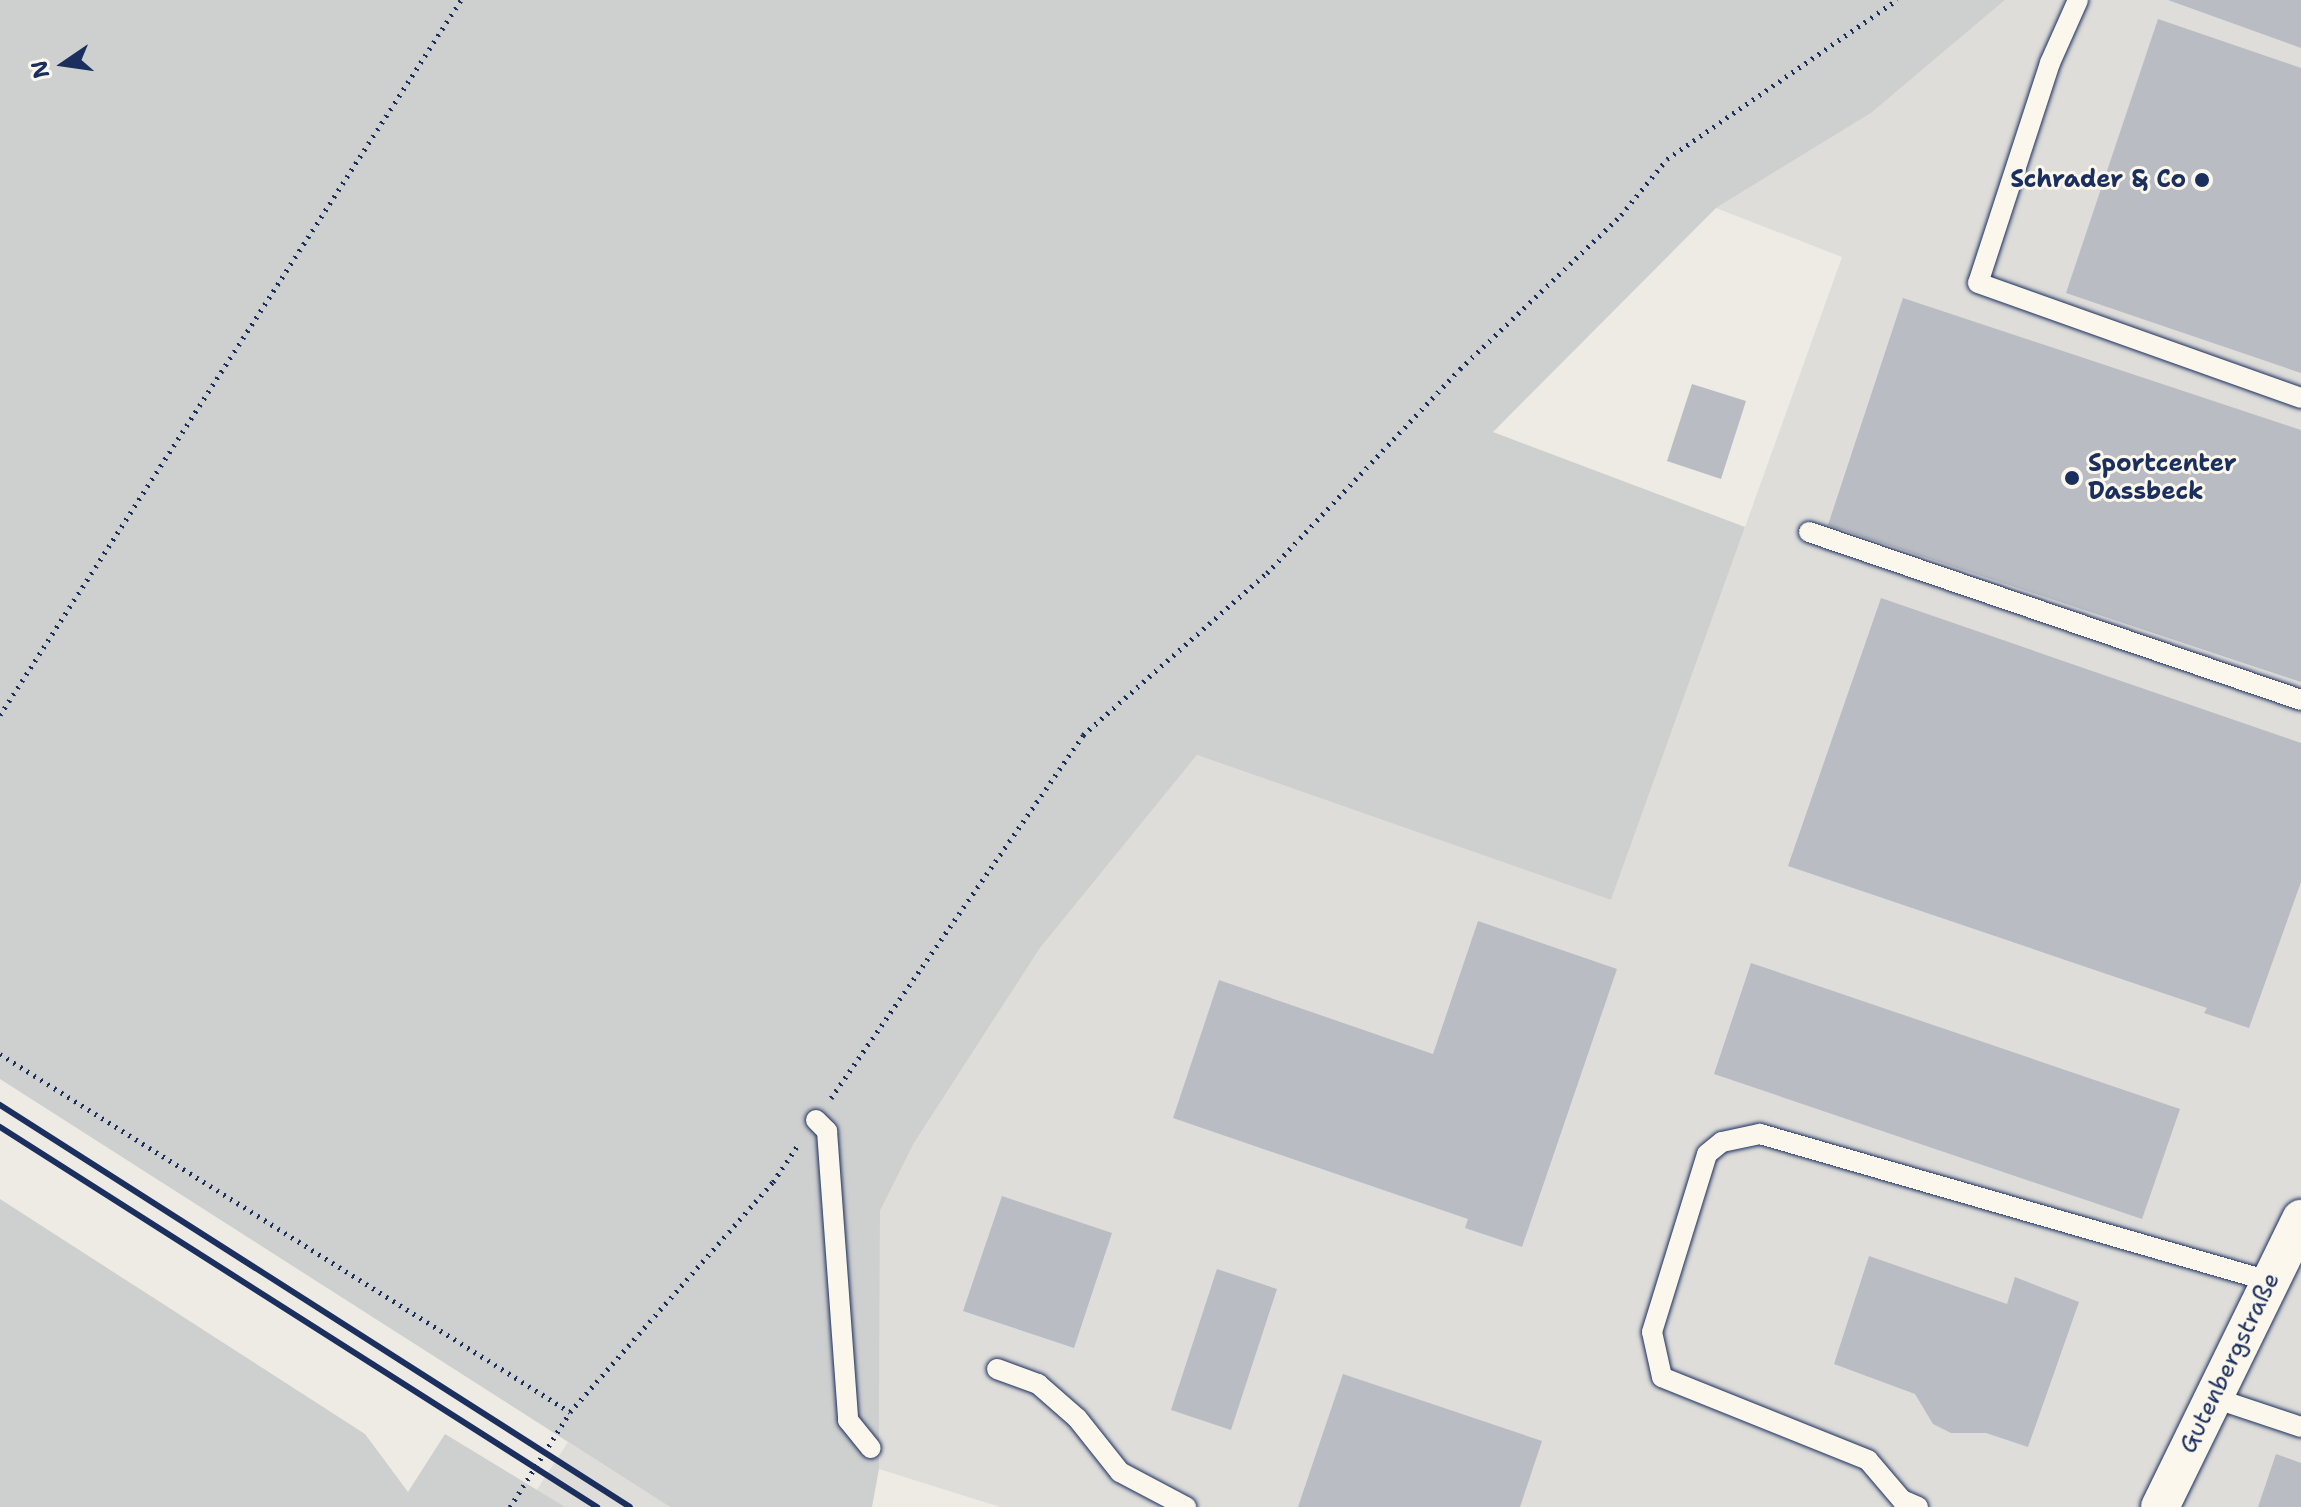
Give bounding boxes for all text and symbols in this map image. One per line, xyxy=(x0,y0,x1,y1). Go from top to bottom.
north arrow xyxy=(24,24,104,104)
text: N xyxy=(24,58,56,81)
place label: Schrader & Co xyxy=(2010,166,2186,194)
marker: Schrader & Co xyxy=(2193,171,2211,189)
place label: Sportcenter Dassbeck xyxy=(2088,450,2237,506)
marker: Sportcenter Dassbeck xyxy=(2063,469,2081,487)
street label: Gutenbergstraße xyxy=(2174,1268,2286,1458)

